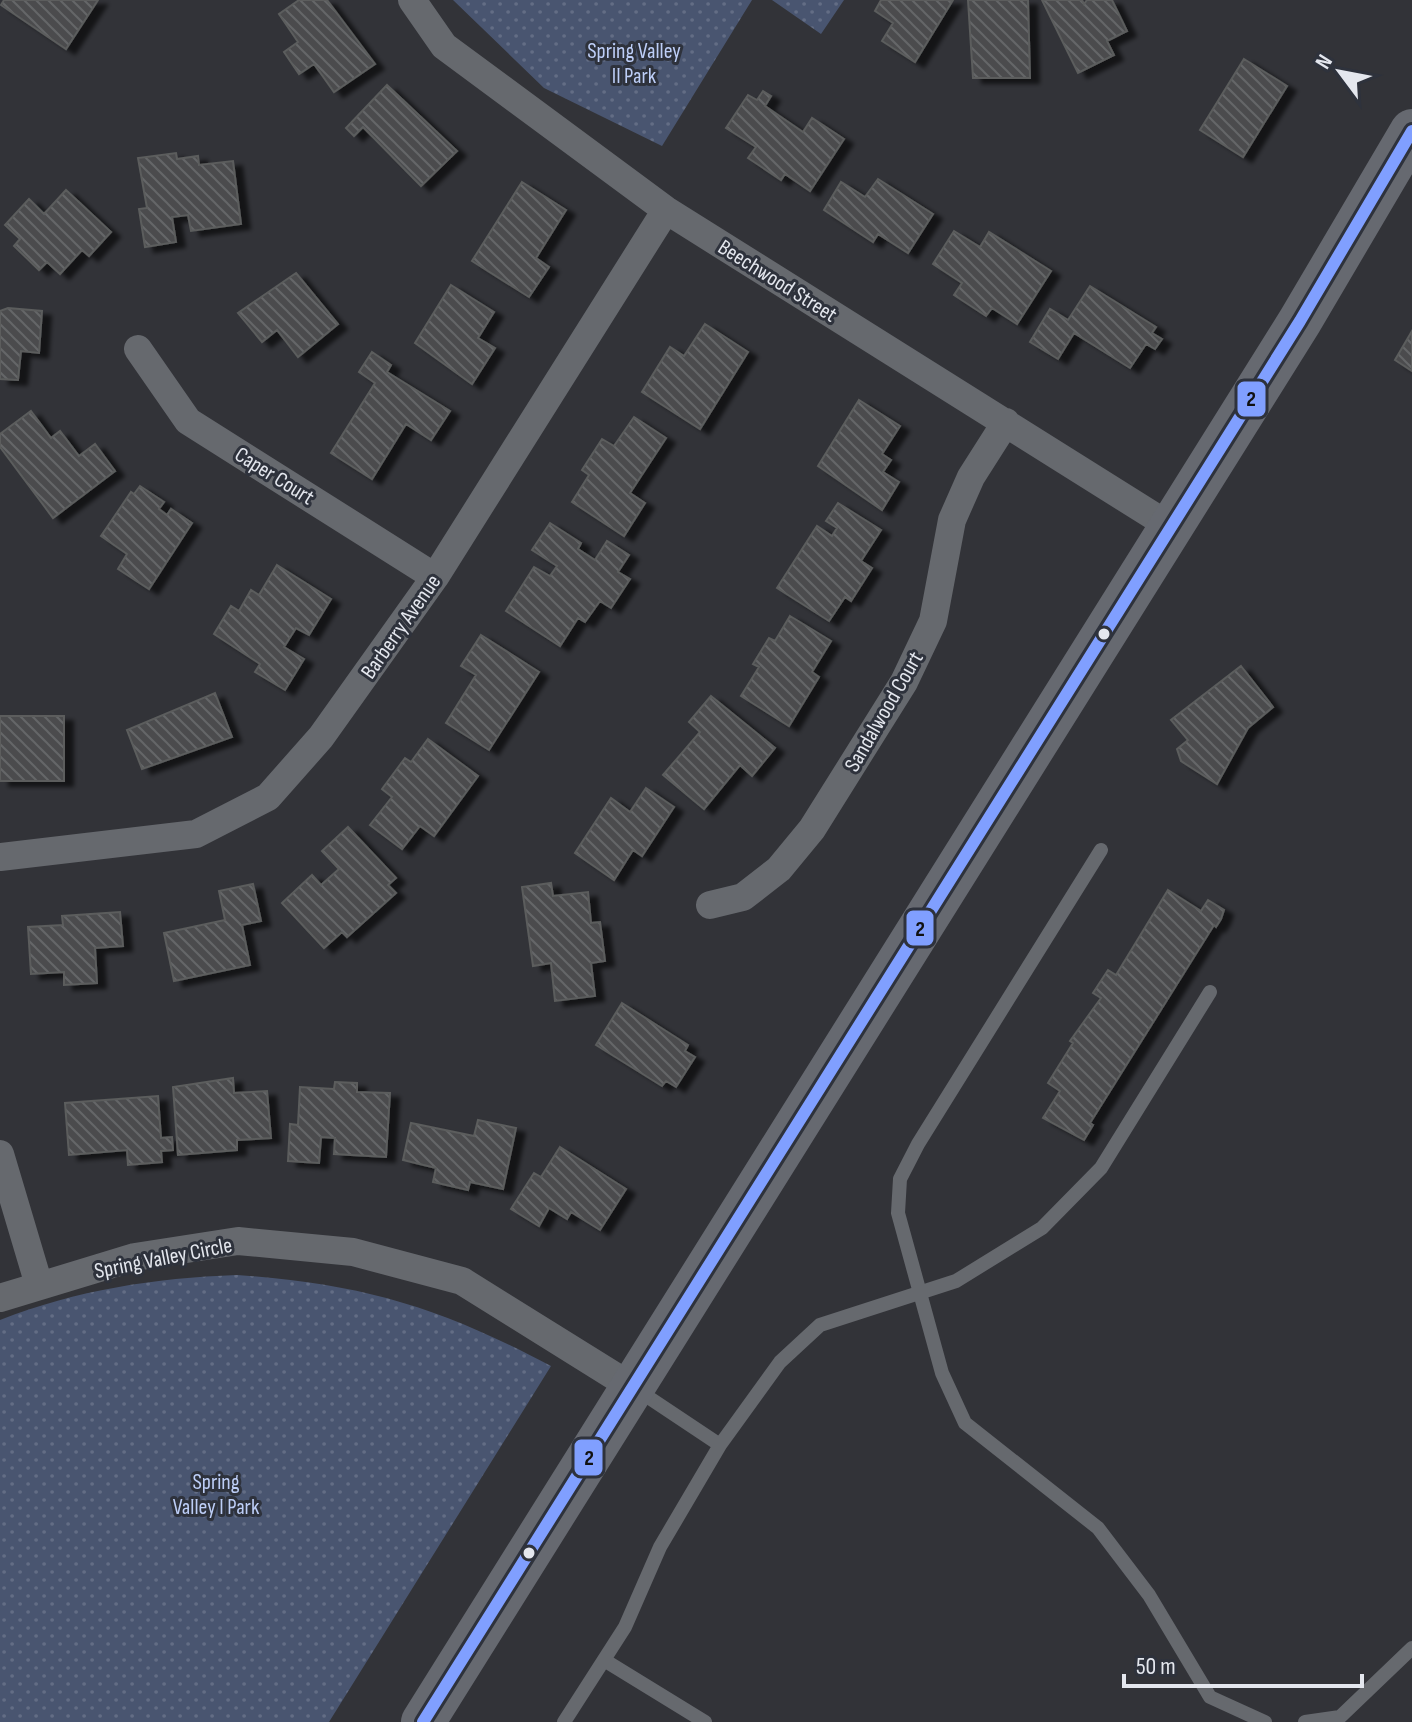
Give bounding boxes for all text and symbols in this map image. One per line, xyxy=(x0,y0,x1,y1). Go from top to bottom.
north arrow xyxy=(1300,32,1380,112)
park label: Spring Valley II Park xyxy=(587,38,681,90)
text: N xyxy=(1310,50,1339,74)
street label: Beechwood Street xyxy=(713,234,842,329)
line badge: 2 xyxy=(1236,380,1267,418)
text: 2 xyxy=(1246,386,1256,413)
street label: Caper Court xyxy=(229,441,319,511)
street label: Barberry Avenue xyxy=(355,569,447,684)
unlabelled marker xyxy=(1096,626,1112,642)
street label: Sandalwood Court xyxy=(839,647,930,777)
line badge: 2 xyxy=(905,909,935,947)
text: 2 xyxy=(915,916,925,943)
street label: Spring Valley Circle xyxy=(92,1232,234,1285)
line badge: 2 xyxy=(573,1438,604,1477)
text: 2 xyxy=(584,1445,594,1472)
park label: Spring Valley I Park xyxy=(173,1469,260,1521)
unlabelled marker xyxy=(521,1545,537,1561)
scale bar xyxy=(1124,1638,1362,1688)
text: 50 m xyxy=(1136,1652,1176,1681)

